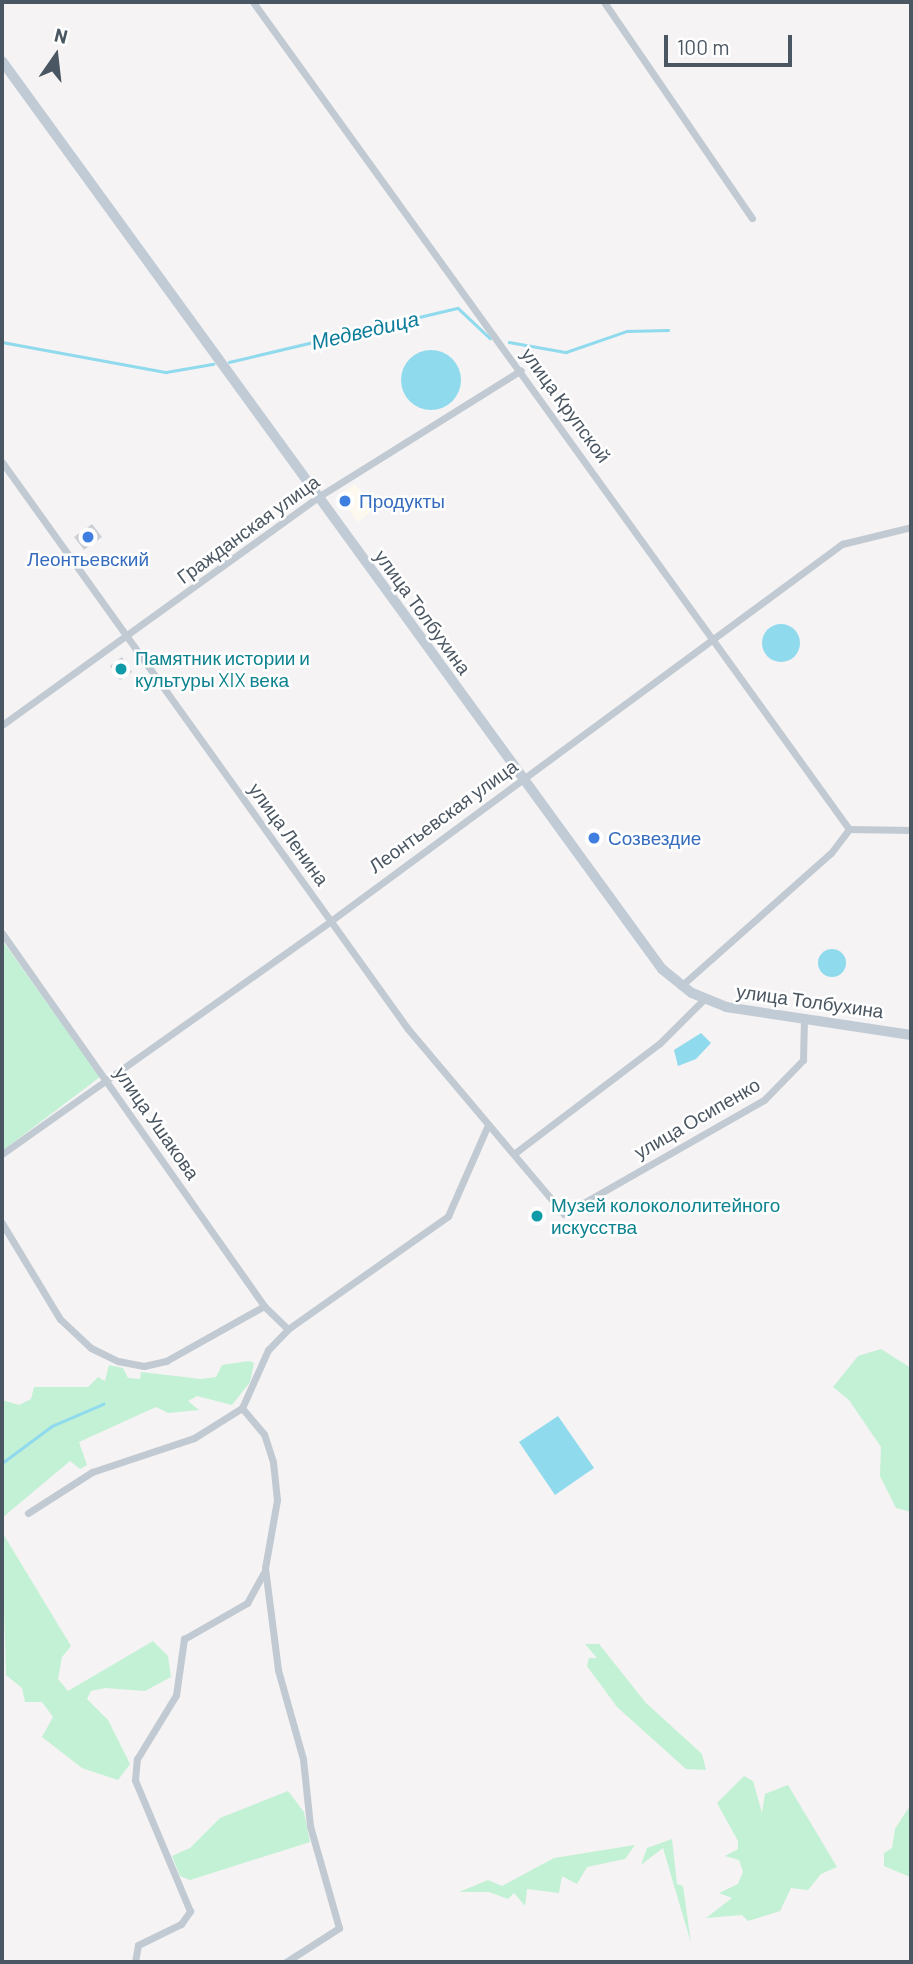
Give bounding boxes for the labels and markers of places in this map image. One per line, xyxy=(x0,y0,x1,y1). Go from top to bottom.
place label: Продукты xyxy=(359,490,445,512)
marker: Продукты xyxy=(337,493,353,509)
marker: Леонтьевский xyxy=(80,529,96,545)
place label: Леонтьевский xyxy=(27,548,149,570)
place label: Памятник истории и культуры XIX века xyxy=(135,647,310,691)
marker: Памятник истории и культуры XIX века xyxy=(113,661,129,677)
place label: Созвездие xyxy=(608,827,701,849)
marker: Созвездие xyxy=(586,830,602,846)
place label: Музей колокололитейного искусства xyxy=(551,1194,780,1238)
marker: Музей колокололитейного искусства xyxy=(529,1208,545,1224)

